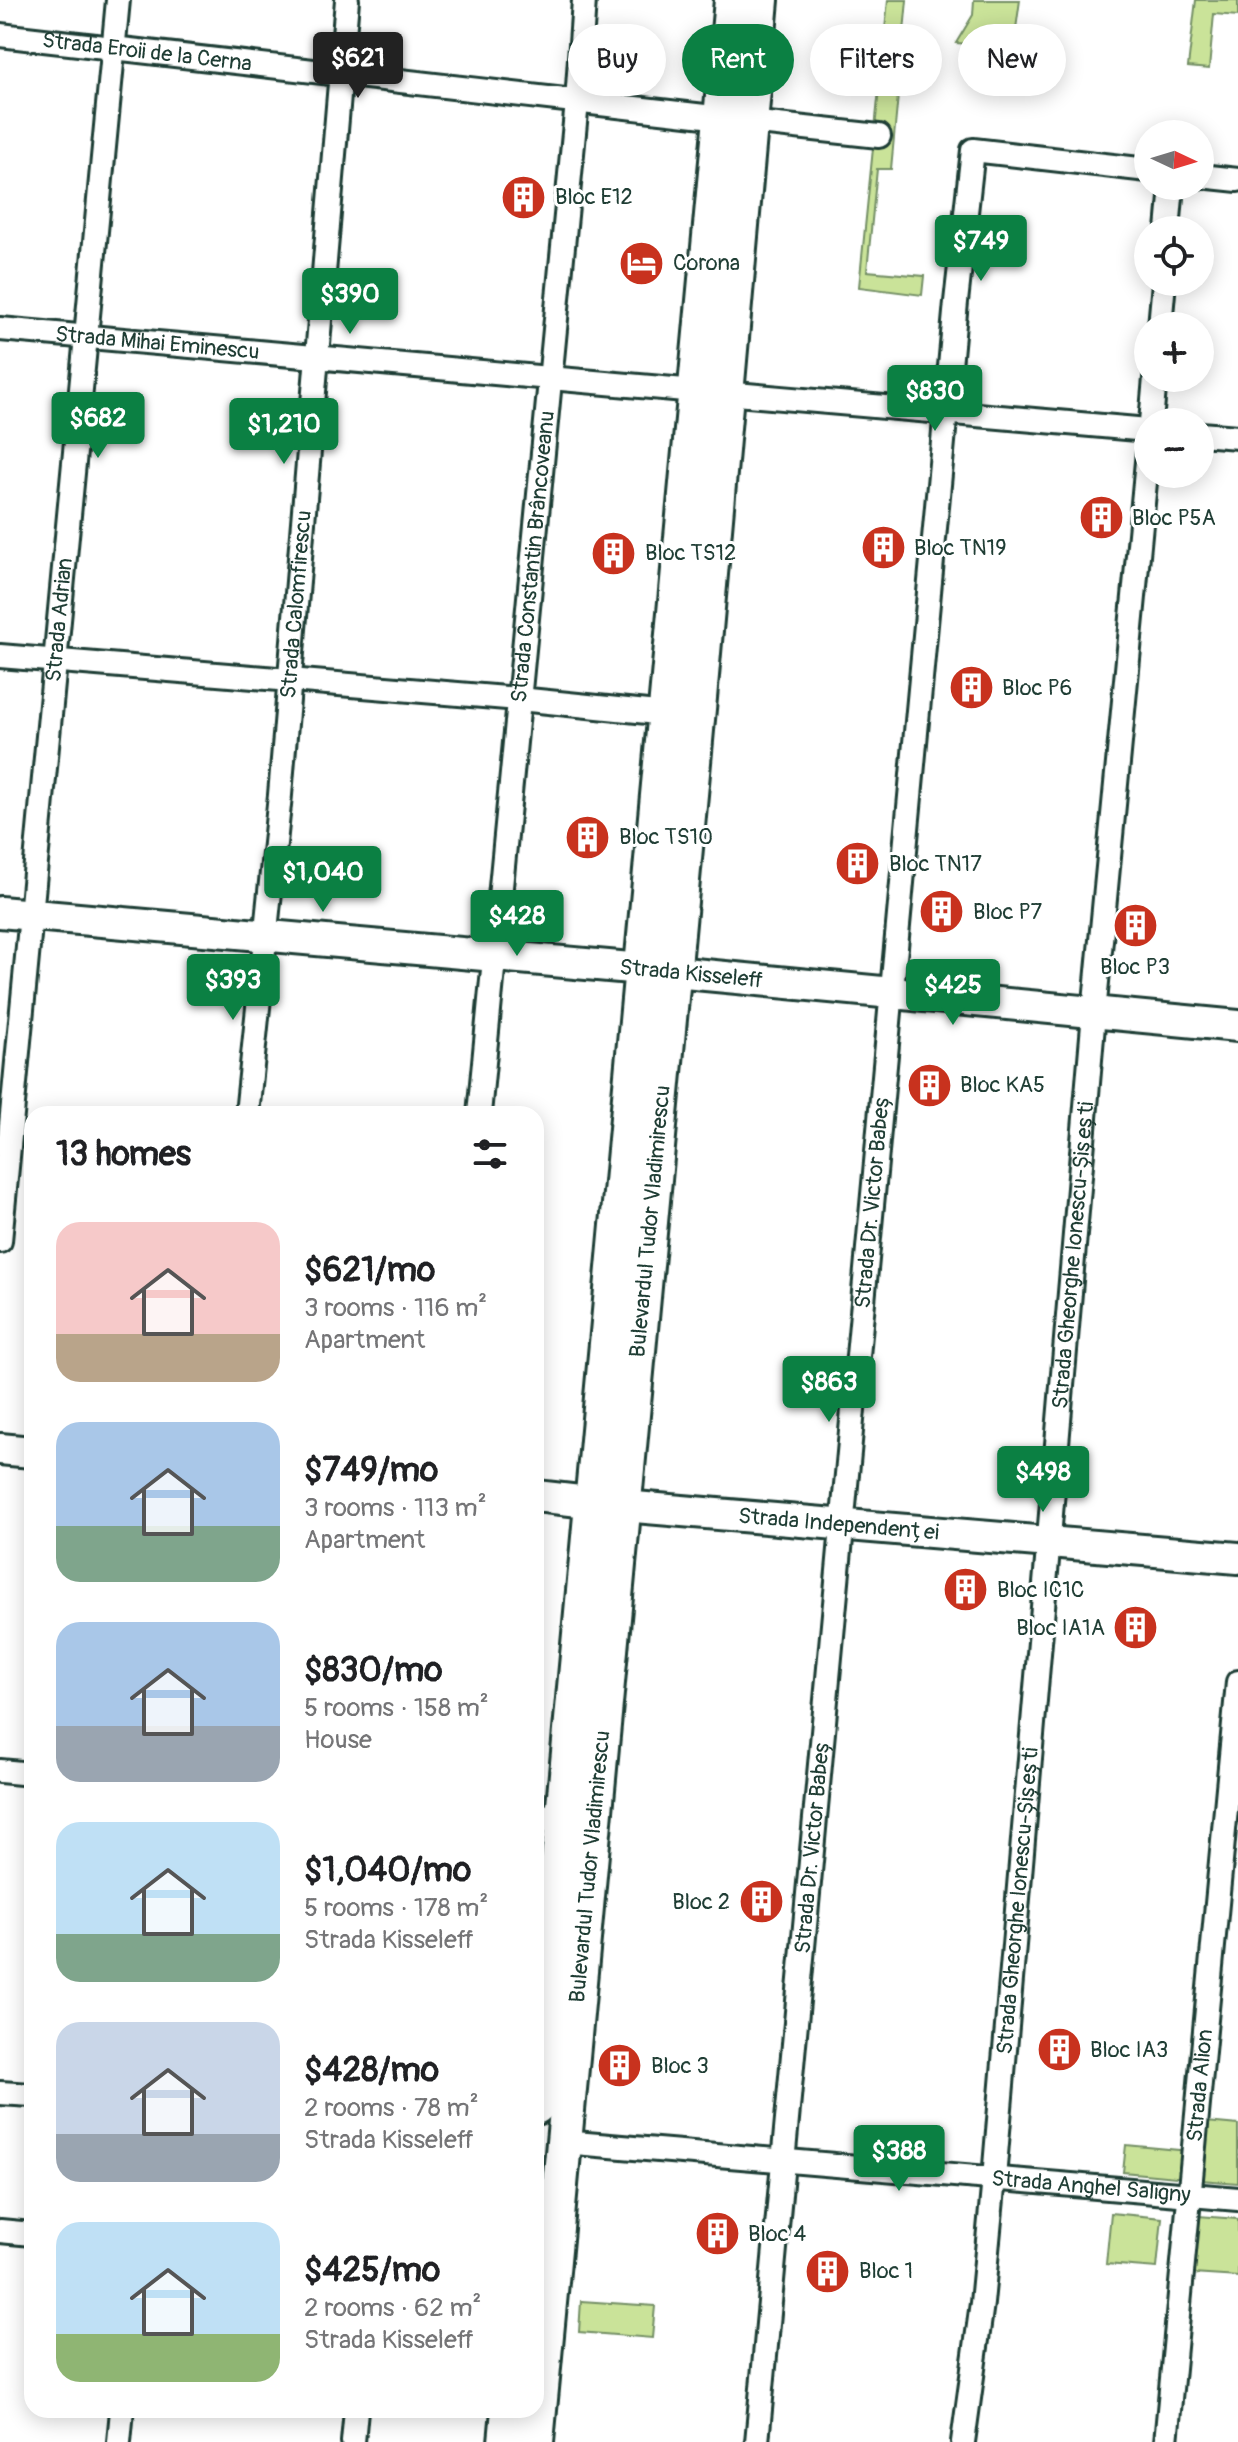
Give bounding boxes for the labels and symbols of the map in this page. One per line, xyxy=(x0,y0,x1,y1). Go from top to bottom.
street label: Strada Eroii de la Cerna xyxy=(41,26,253,78)
pin: $621 xyxy=(311,32,405,100)
north arrow xyxy=(1134,120,1214,200)
building icon: Bloc E12 xyxy=(500,173,548,221)
place label: Bloc E12 xyxy=(555,183,633,211)
pin: $749 xyxy=(934,215,1028,283)
hotel icon: Corona xyxy=(618,239,666,287)
place label: Corona xyxy=(673,249,740,277)
pin: $390 xyxy=(303,268,397,336)
street label: Strada Mihai Eminescu xyxy=(54,320,261,366)
pin: $830 xyxy=(888,365,982,433)
pin: $682 xyxy=(51,392,145,460)
pin: $1,210 xyxy=(219,398,349,466)
street label: Strada Constantin Brâncoveanu xyxy=(505,409,561,704)
building icon: Bloc P5A xyxy=(1077,494,1125,542)
place label: Bloc P5A xyxy=(1132,504,1216,532)
street label: Strada Calomfirescu xyxy=(274,509,318,700)
building icon: Bloc TN19 xyxy=(859,524,907,572)
building icon: Bloc TS12 xyxy=(590,529,638,577)
place label: Bloc TN19 xyxy=(914,534,1006,562)
place label: Bloc TS12 xyxy=(645,539,736,567)
street label: Strada Adrian xyxy=(39,557,79,683)
building icon: Bloc P6 xyxy=(947,664,995,712)
place label: Bloc P6 xyxy=(1002,674,1072,702)
building icon: Bloc TS10 xyxy=(564,813,612,861)
place label: Bloc TS10 xyxy=(619,823,713,851)
building icon: Bloc TN17 xyxy=(834,840,882,888)
pin: $1,040 xyxy=(258,846,388,914)
place label: Bloc TN17 xyxy=(889,850,982,878)
building icon: Bloc P7 xyxy=(918,888,966,936)
pin: $428 xyxy=(470,890,564,958)
place label: Bloc P7 xyxy=(973,898,1043,926)
building icon: Bloc P3 xyxy=(1111,902,1159,950)
street label: Strada Kisseleff xyxy=(618,953,764,994)
place label: Bloc P3 xyxy=(1100,953,1170,981)
pin: $393 xyxy=(186,954,280,1022)
pin: $425 xyxy=(906,959,1000,1027)
building icon: Bloc KA5 xyxy=(905,1061,953,1109)
place label: Bloc KA5 xyxy=(960,1071,1045,1099)
street label: Bulevardul Tudor Vladimirescu xyxy=(623,1084,677,1359)
street label: Strada Dr. Victor Babeș xyxy=(848,1093,896,1310)
street label: Strada Gheorghe Ionescu-Șișești xyxy=(1046,1100,1100,1410)
pin: $863 xyxy=(782,1356,876,1424)
pin: $498 xyxy=(996,1446,1090,1514)
street label: Strada Independenței xyxy=(737,1502,940,1547)
building icon: Bloc IC1C xyxy=(942,1566,990,1614)
place label: Bloc IC1C xyxy=(997,1576,1084,1604)
building icon: Bloc IA1A xyxy=(1112,1604,1160,1652)
place label: Bloc IA1A xyxy=(1016,1614,1105,1642)
street label: Bulevardul Tudor Vladimirescu xyxy=(563,1729,616,2004)
street label: Strada Dr. Victor Babeș xyxy=(788,1738,836,1955)
street label: Strada Gheorghe Ionescu-Șișești xyxy=(991,1746,1045,2056)
building icon: Bloc 2 xyxy=(737,1878,785,1926)
place label: Bloc 2 xyxy=(672,1888,730,1916)
building icon: Bloc IA3 xyxy=(1035,2026,1083,2074)
street label: Strada Alion xyxy=(1180,2028,1219,2143)
place label: Bloc IA3 xyxy=(1090,2036,1168,2064)
building icon: Bloc 3 xyxy=(596,2042,644,2090)
place label: Bloc 3 xyxy=(651,2052,709,2080)
pin: $388 xyxy=(852,2125,946,2193)
street label: Strada Anghel Saligny xyxy=(991,2164,1192,2209)
building icon: Bloc 4 xyxy=(693,2210,741,2258)
place label: Bloc 4 xyxy=(748,2220,806,2248)
building icon: Bloc 1 xyxy=(804,2247,852,2295)
place label: Bloc 1 xyxy=(859,2257,913,2285)

